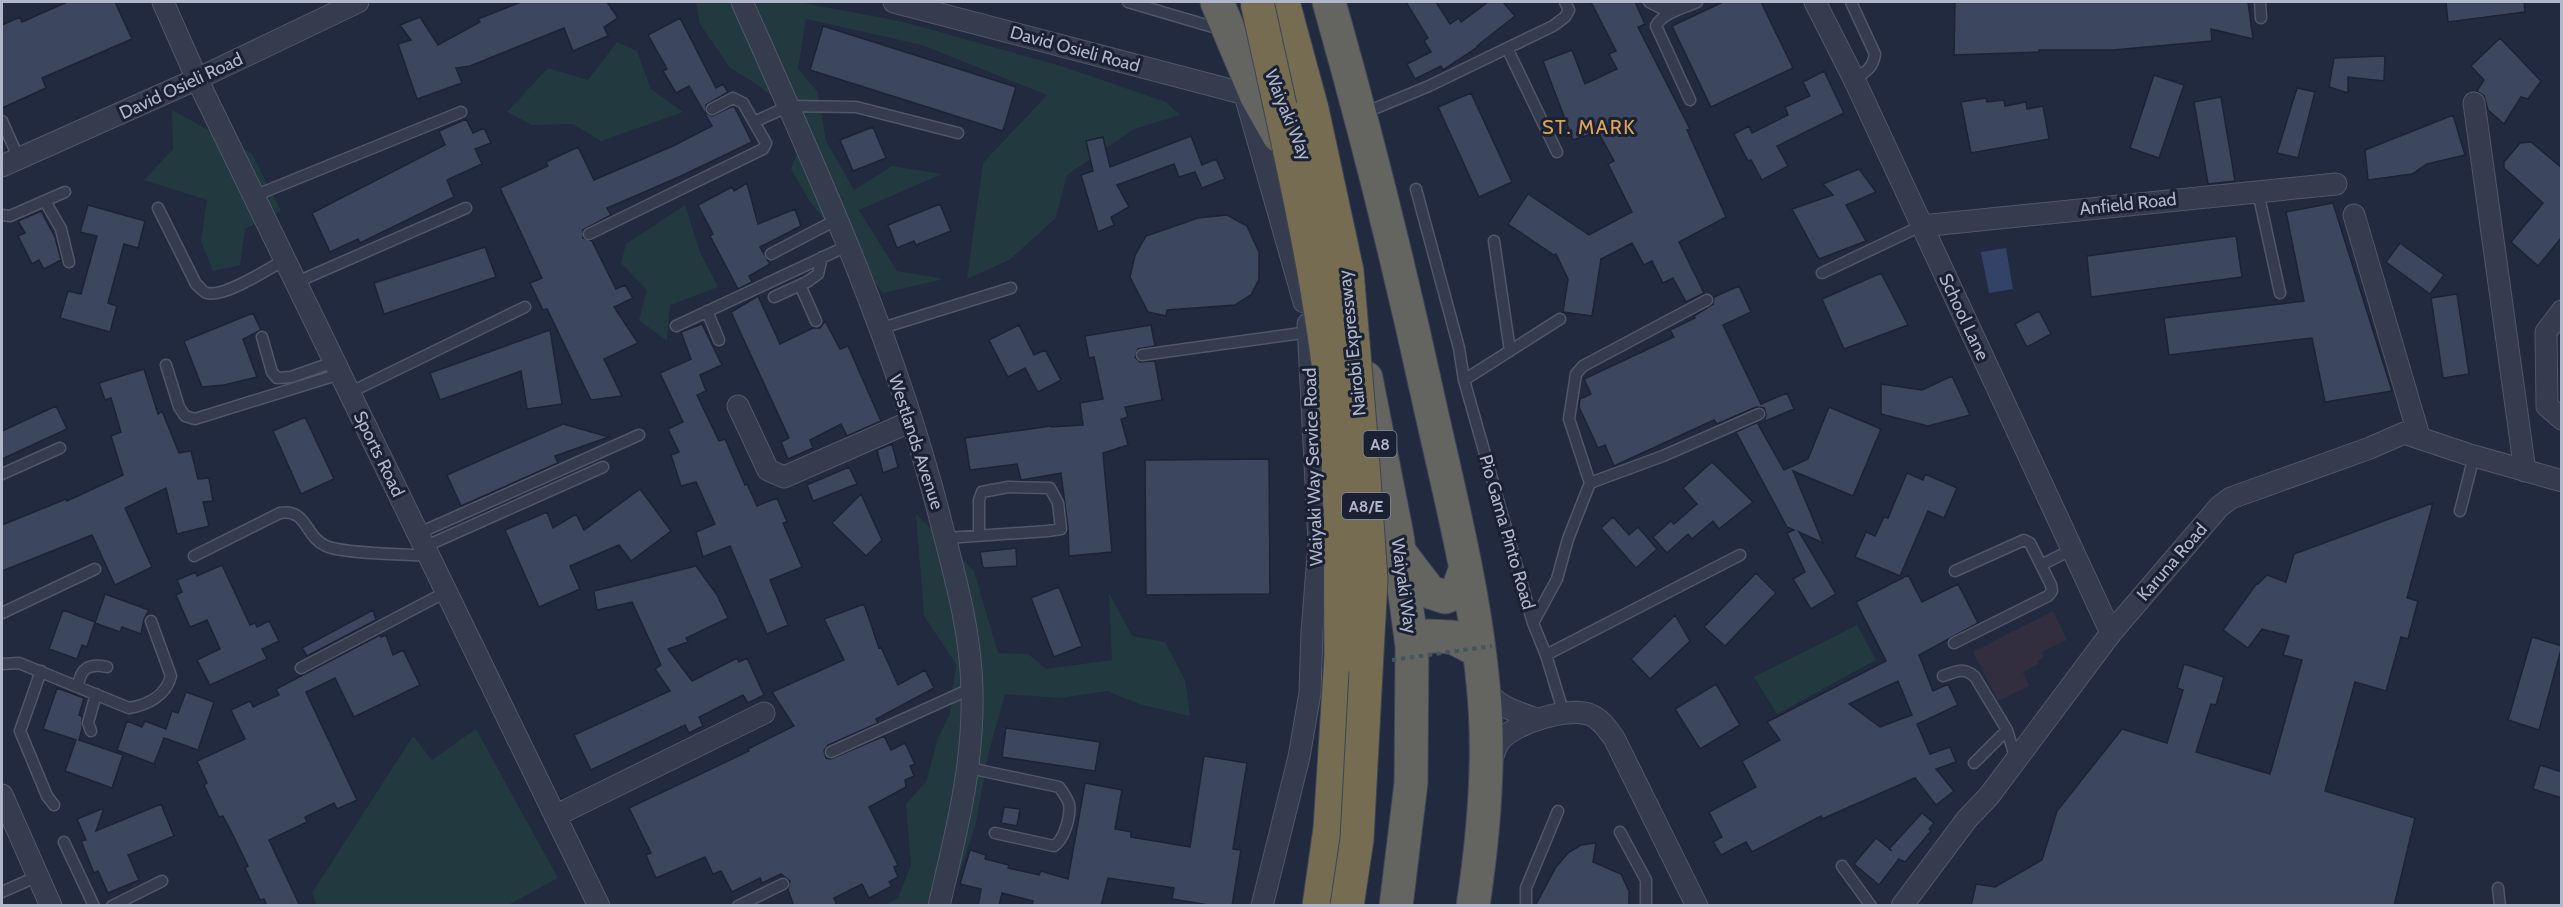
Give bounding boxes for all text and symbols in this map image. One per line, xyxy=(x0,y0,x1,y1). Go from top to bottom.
street label: David Osieli Road xyxy=(1008,21,1142,77)
street label: David Osieli Road xyxy=(116,48,246,124)
street label: Waiyaki Way xyxy=(1260,66,1316,164)
district label: ST. MARK xyxy=(1542,115,1636,139)
street label: Anfield Road xyxy=(2078,188,2178,220)
street label: Nairobi Expressway xyxy=(1333,269,1371,417)
street label: School Lane xyxy=(1934,270,1994,364)
street label: Waiyaki Way Service Road xyxy=(1299,367,1327,567)
street label: Westlands Avenue xyxy=(884,372,948,512)
street label: Sports Road xyxy=(349,408,409,500)
road number: A8 xyxy=(1364,431,1396,457)
street label: Pio Gama Pinto Road xyxy=(1474,452,1540,612)
road number: A8/E xyxy=(1342,493,1390,519)
street label: Karuna Road xyxy=(2132,519,2212,605)
street label: Waiyaki Way xyxy=(1386,537,1422,635)

